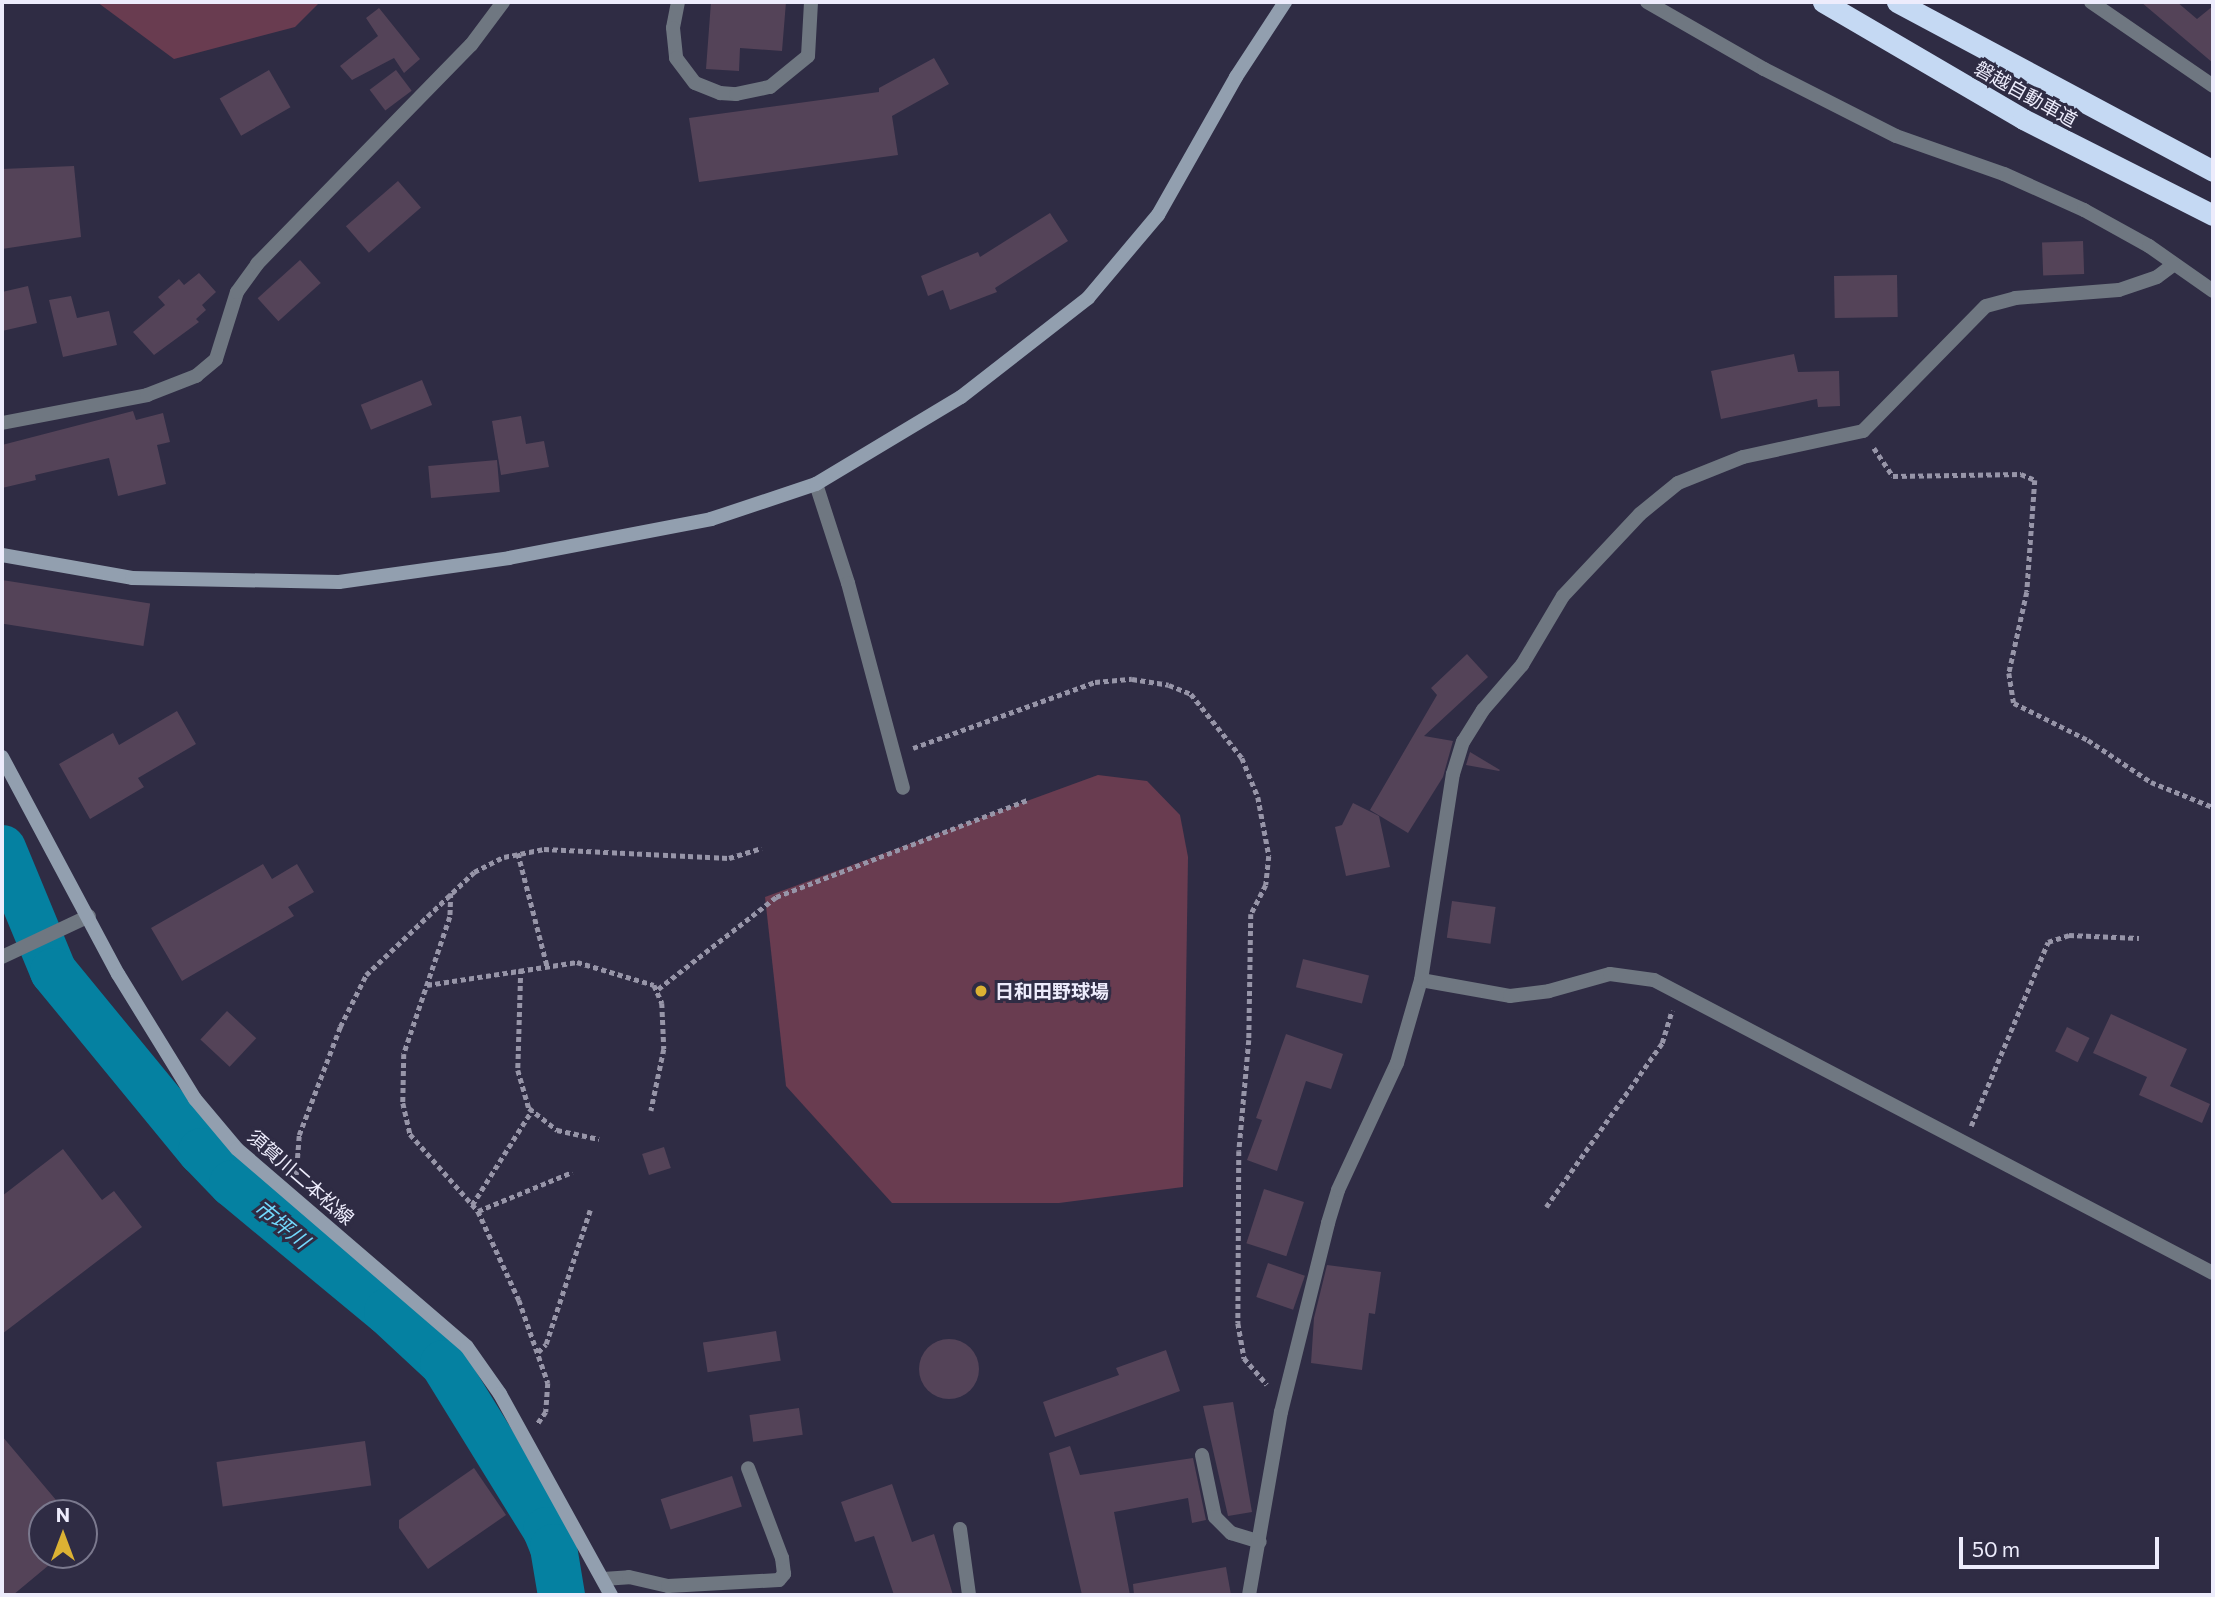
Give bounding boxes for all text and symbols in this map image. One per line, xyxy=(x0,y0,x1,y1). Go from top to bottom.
street label: 磐越自動車道 xyxy=(1971,56,2081,132)
place label: 日和田野球場 xyxy=(995,980,1109,1002)
marker: 日和田野球場 xyxy=(973,983,989,999)
street label: 須賀川二本松線 xyxy=(243,1125,359,1229)
water label: 市坪川 xyxy=(250,1194,314,1254)
north arrow xyxy=(28,1499,98,1569)
text: N xyxy=(56,1503,70,1526)
scale bar xyxy=(1963,1524,2162,1568)
text: 50 m xyxy=(1972,1536,2020,1561)

